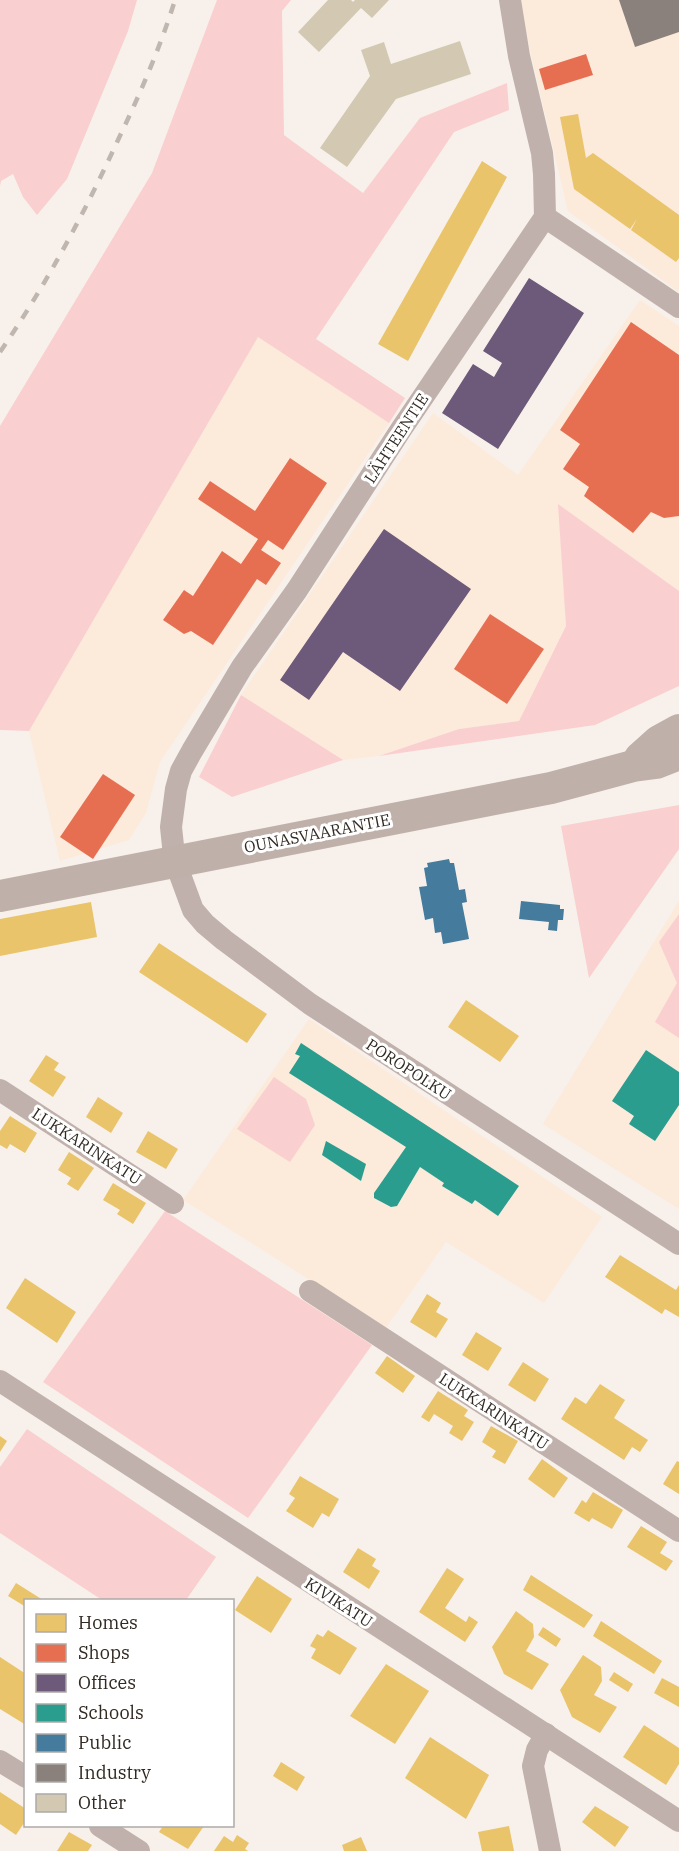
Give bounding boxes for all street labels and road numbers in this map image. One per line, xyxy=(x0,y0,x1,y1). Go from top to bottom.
street label: LÄHTEENTIE xyxy=(360,389,432,487)
street label: OUNASVAARANTIE xyxy=(242,809,392,857)
street label: POROPOLKU xyxy=(363,1034,456,1104)
street label: LUKKARINKATU xyxy=(28,1103,146,1189)
street label: LUKKARINKATU xyxy=(435,1368,553,1454)
street label: KIVIKATU xyxy=(301,1573,377,1631)

